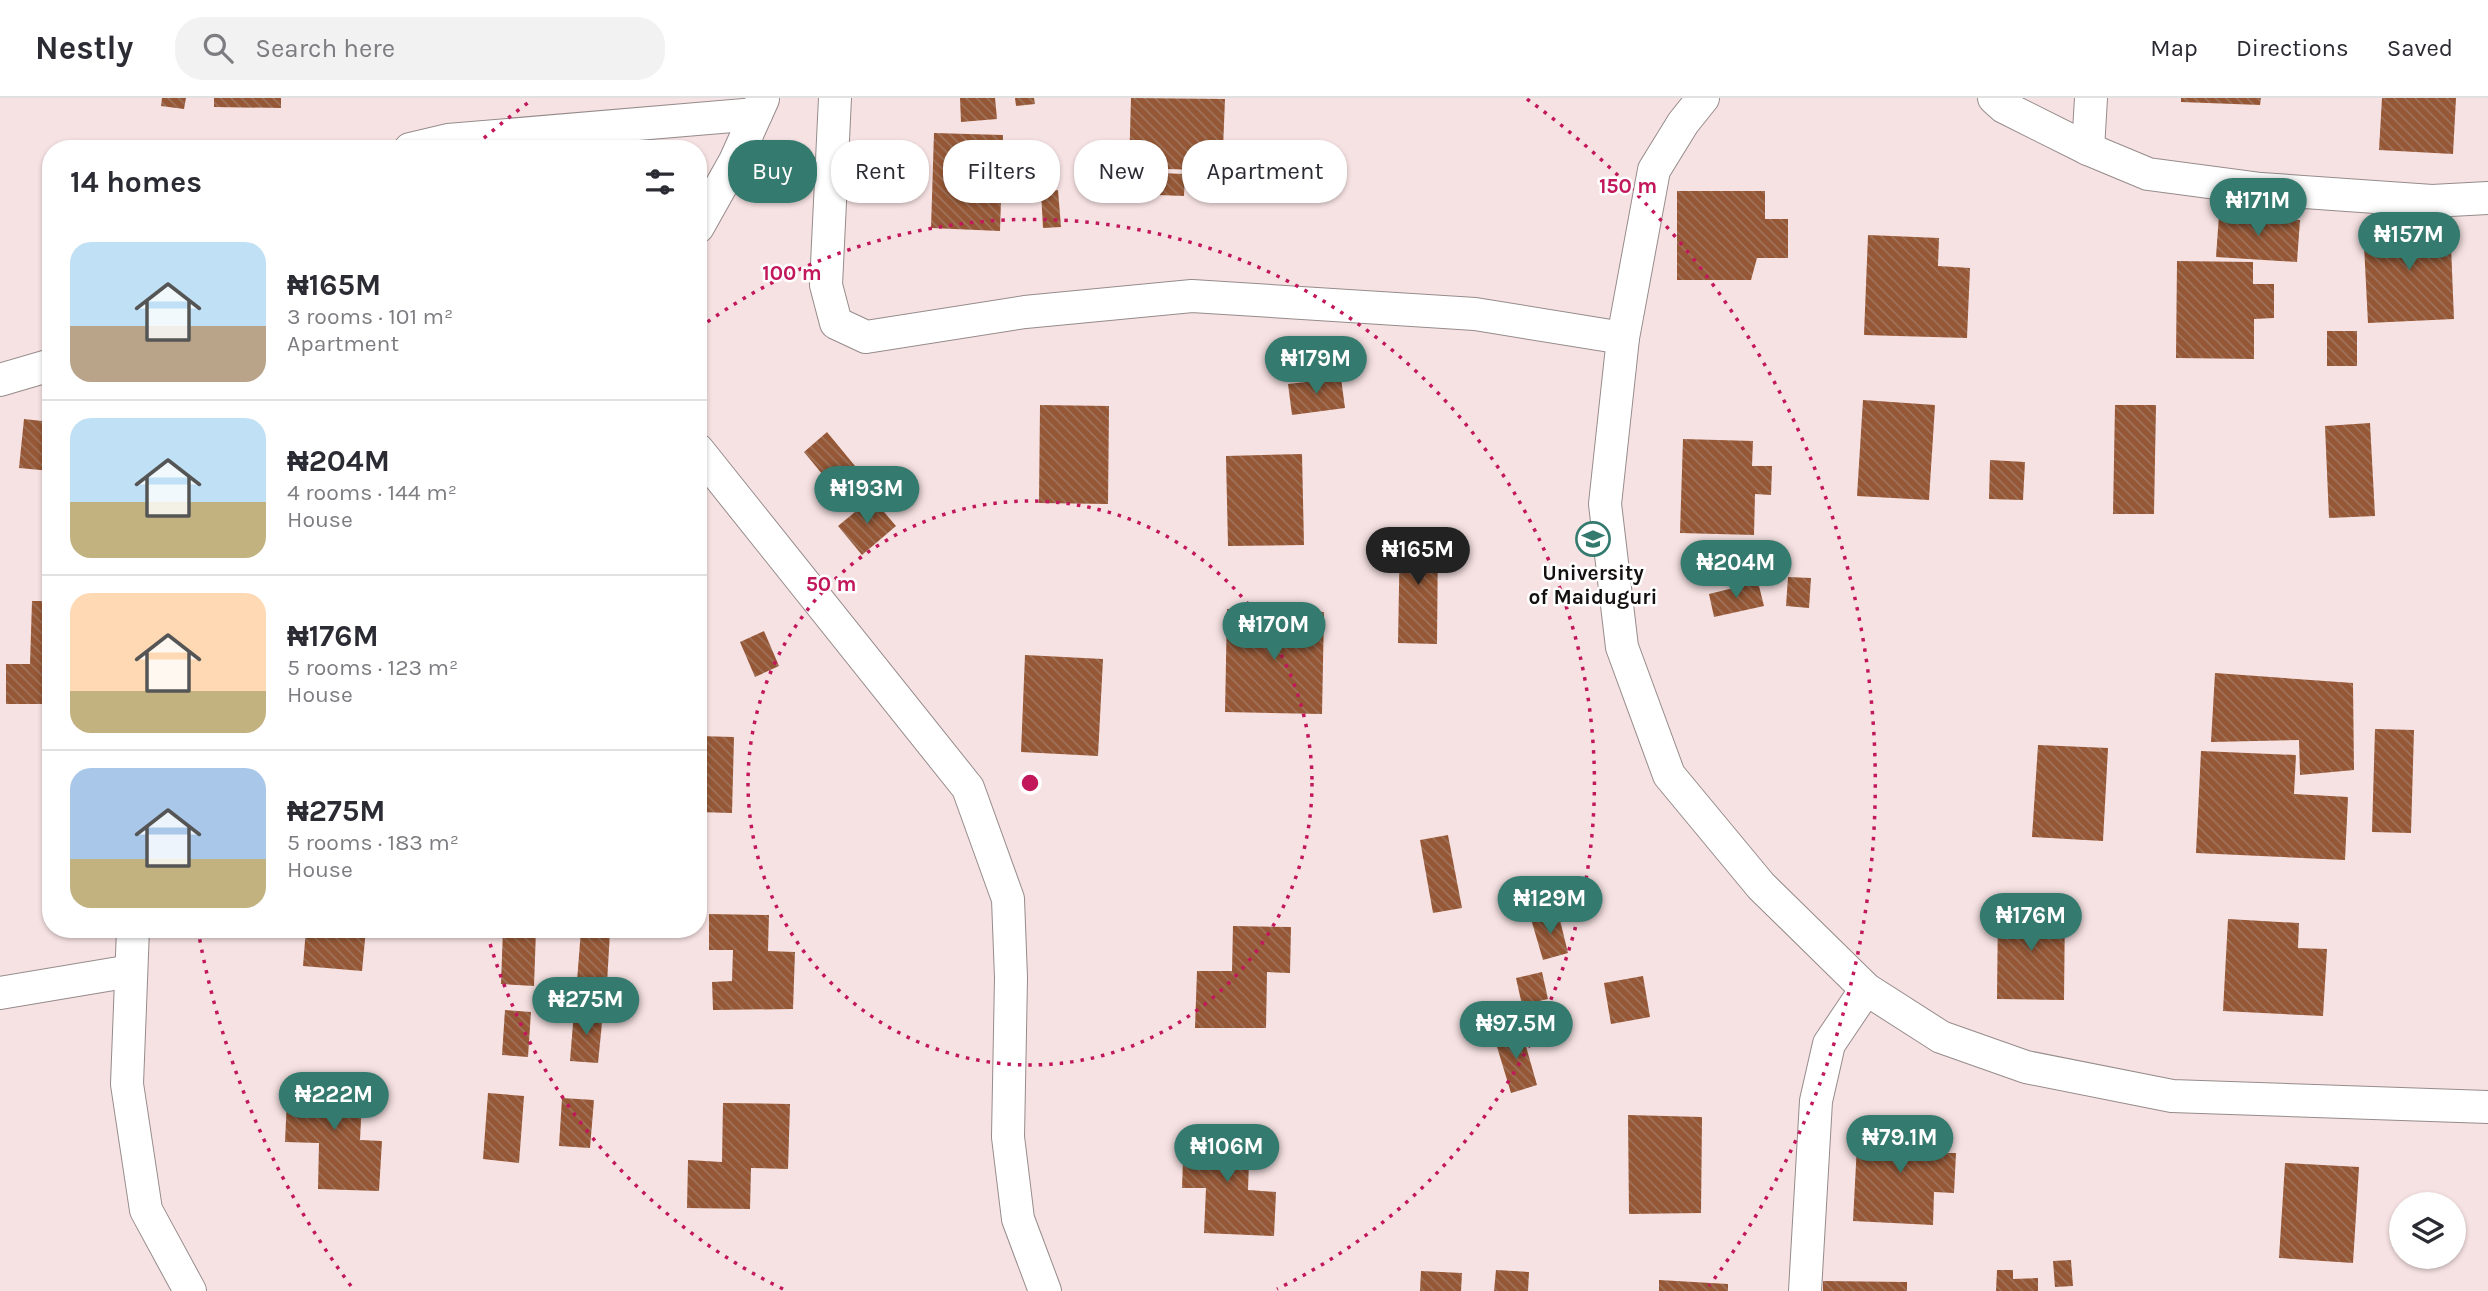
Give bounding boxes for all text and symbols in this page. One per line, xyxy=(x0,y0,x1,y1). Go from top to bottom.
search box xyxy=(175,17,665,80)
text: Nestly xyxy=(35,29,133,67)
icon: search xyxy=(199,29,237,67)
text: Search here xyxy=(255,33,395,64)
text: Map xyxy=(2150,34,2198,62)
text: Directions xyxy=(2236,34,2349,62)
text: Saved xyxy=(2387,34,2453,62)
chip: Buy xyxy=(728,140,817,203)
chip: Rent xyxy=(831,140,929,203)
chip: Filters xyxy=(943,140,1060,203)
chip: New xyxy=(1074,140,1168,203)
chip: Apartment xyxy=(1182,140,1347,203)
icon: filters xyxy=(641,163,679,201)
text: 14 homes xyxy=(70,164,202,200)
text: 150 m xyxy=(1599,174,1657,198)
pin: ₦171M xyxy=(2209,178,2307,238)
text: ₦171M xyxy=(2226,187,2290,214)
pin: ₦157M xyxy=(2360,212,2458,272)
text: ₦157M xyxy=(2374,221,2444,248)
text: 100 m xyxy=(762,261,822,285)
text: ₦165M xyxy=(287,267,381,303)
icon: home xyxy=(126,270,210,354)
text: 3 rooms · 101 m² xyxy=(287,303,453,330)
text: Apartment xyxy=(287,330,399,357)
pin: ₦179M xyxy=(1267,336,1365,396)
text: ₦179M xyxy=(1281,345,1351,372)
text: ₦204M xyxy=(287,443,390,479)
icon: home xyxy=(126,446,210,530)
pin: ₦193M xyxy=(818,466,916,526)
text: ₦193M xyxy=(830,475,904,502)
text: 4 rooms · 144 m² xyxy=(287,479,457,506)
text: House xyxy=(287,506,353,533)
school or university icon: University of Maiduguri xyxy=(1574,520,1612,558)
pin: ₦165M xyxy=(1369,528,1467,587)
text: ₦165M xyxy=(1382,536,1454,563)
pin: ₦204M xyxy=(1687,540,1785,600)
text: ₦204M xyxy=(1697,549,1775,576)
place label: University of Maiduguri xyxy=(1528,561,1658,609)
text: 50 m xyxy=(806,572,856,596)
pin: ₦170M xyxy=(1225,602,1323,662)
text: ₦170M xyxy=(1239,611,1309,638)
text: ₦176M xyxy=(287,618,379,654)
icon: home xyxy=(126,621,210,705)
text: 5 rooms · 123 m² xyxy=(287,654,458,681)
text: House xyxy=(287,681,353,708)
centre of rings xyxy=(1018,771,1042,795)
text: ₦275M xyxy=(287,793,385,829)
icon: home xyxy=(126,796,210,880)
text: 5 rooms · 183 m² xyxy=(287,829,459,856)
text: House xyxy=(287,856,353,883)
pin: ₦129M xyxy=(1501,876,1599,936)
text: ₦129M xyxy=(1514,885,1586,912)
pin: ₦176M xyxy=(1982,894,2080,953)
text: ₦176M xyxy=(1996,902,2066,929)
pin: ₦275M xyxy=(537,978,635,1037)
text: ₦275M xyxy=(548,986,624,1013)
pin: ₦97.5M xyxy=(1459,1002,1573,1061)
text: ₦97.5M xyxy=(1476,1010,1556,1037)
pin: ₦222M xyxy=(285,1072,383,1132)
text: ₦222M xyxy=(295,1081,373,1108)
pin: ₦79.1M xyxy=(1843,1116,1957,1175)
pin: ₦106M xyxy=(1178,1124,1276,1184)
text: ₦79.1M xyxy=(1862,1124,1938,1151)
text: ₦106M xyxy=(1190,1133,1264,1160)
map controls xyxy=(2389,1192,2466,1269)
button: layers xyxy=(2389,1192,2466,1269)

